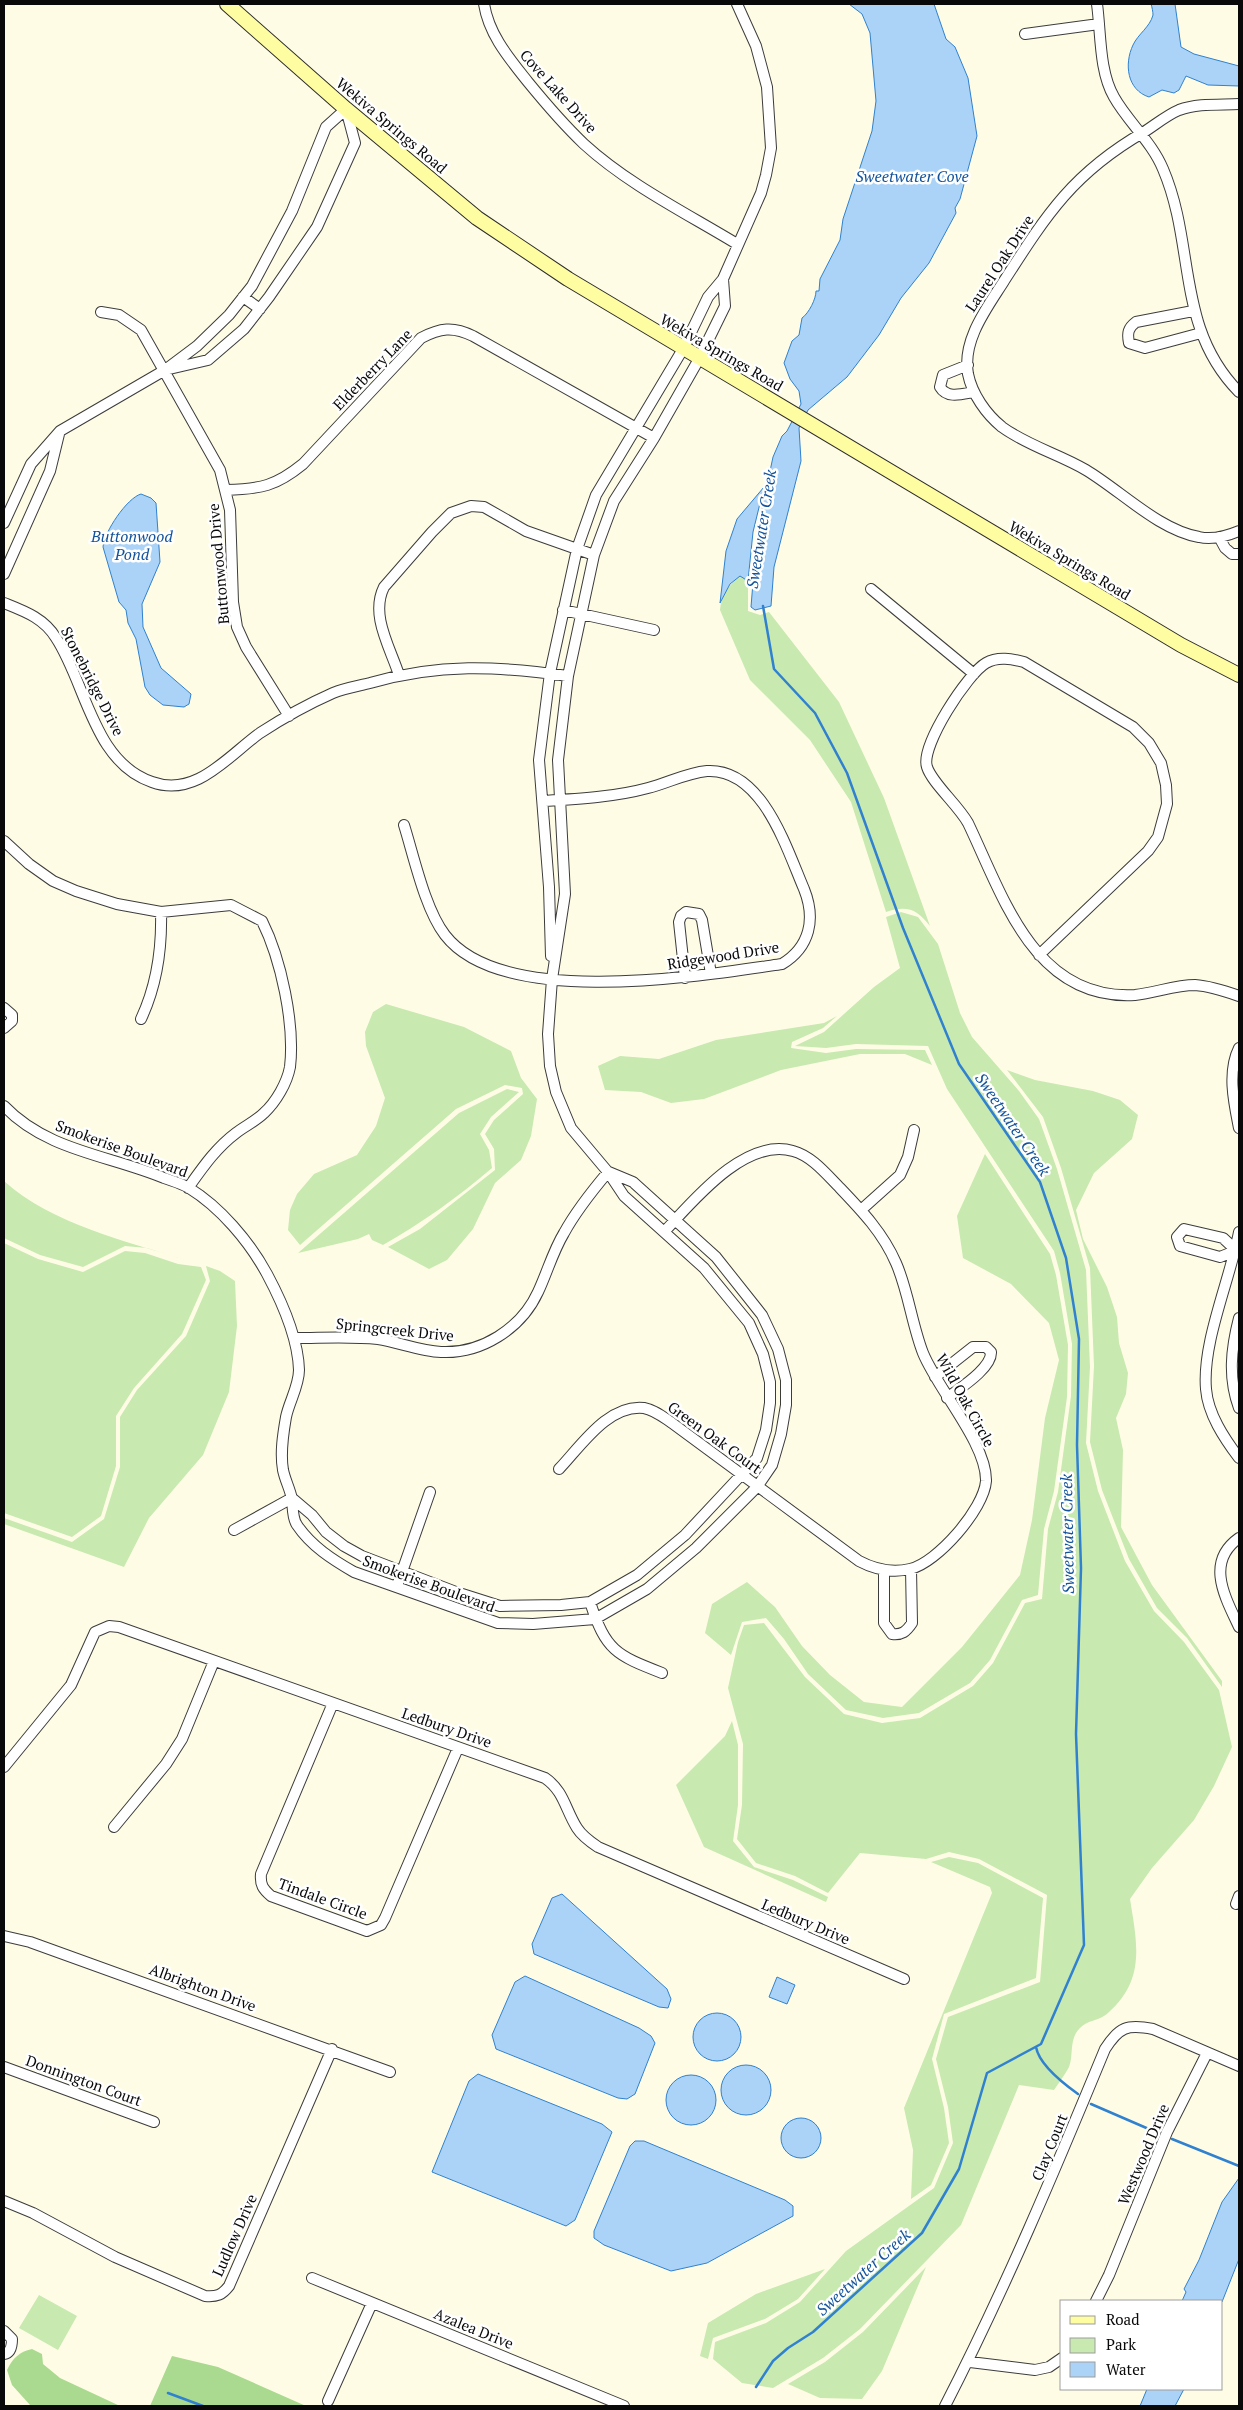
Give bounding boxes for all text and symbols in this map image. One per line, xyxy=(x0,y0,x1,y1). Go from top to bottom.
street label: Cove Lake Drive xyxy=(516,45,602,137)
street label: Wekiva Springs Road xyxy=(332,73,452,177)
water label: Sweetwater Cove xyxy=(855,165,969,187)
street label: Laurel Oak Drive xyxy=(960,211,1038,315)
street label: Wekiva Springs Road xyxy=(657,309,787,395)
street label: Elderberry Lane xyxy=(328,324,416,414)
water label: Sweetwater Creek xyxy=(741,468,781,590)
street label: Buttonwood Drive xyxy=(203,503,233,625)
street label: Wekiva Springs Road xyxy=(1005,516,1135,604)
water label: Buttonwood Pond xyxy=(90,525,173,565)
street label: Stonebridge Drive xyxy=(57,623,129,739)
street label: Ridgewood Drive xyxy=(666,936,780,974)
water label: Sweetwater Creek xyxy=(970,1068,1056,1180)
street label: Smokerise Boulevard xyxy=(53,1115,191,1181)
street label: Springcreek Drive xyxy=(335,1313,455,1345)
street label: Wild Oak Circle xyxy=(932,1350,1000,1450)
street label: Green Oak Court xyxy=(664,1396,766,1478)
water label: Sweetwater Creek xyxy=(1055,1474,1079,1594)
street label: Smokerise Boulevard xyxy=(360,1550,498,1616)
street label: Ledbury Drive xyxy=(399,1702,495,1752)
street label: Tindale Circle xyxy=(276,1873,370,1923)
street label: Ledbury Drive xyxy=(759,1893,853,1949)
street label: Albrighton Drive xyxy=(147,1958,259,2016)
street label: Donnington Court xyxy=(23,2050,145,2110)
street label: Westwood Drive xyxy=(1113,2101,1173,2207)
street label: Clay Court xyxy=(1027,2110,1072,2183)
street label: Ludlow Drive xyxy=(207,2191,261,2279)
water label: Sweetwater Creek xyxy=(811,2223,915,2320)
legend xyxy=(1060,2300,1223,2390)
street label: Azalea Drive xyxy=(431,2303,517,2353)
text: Road xyxy=(1106,2309,1139,2329)
text: Park xyxy=(1106,2334,1136,2354)
text: Water xyxy=(1106,2359,1146,2379)

